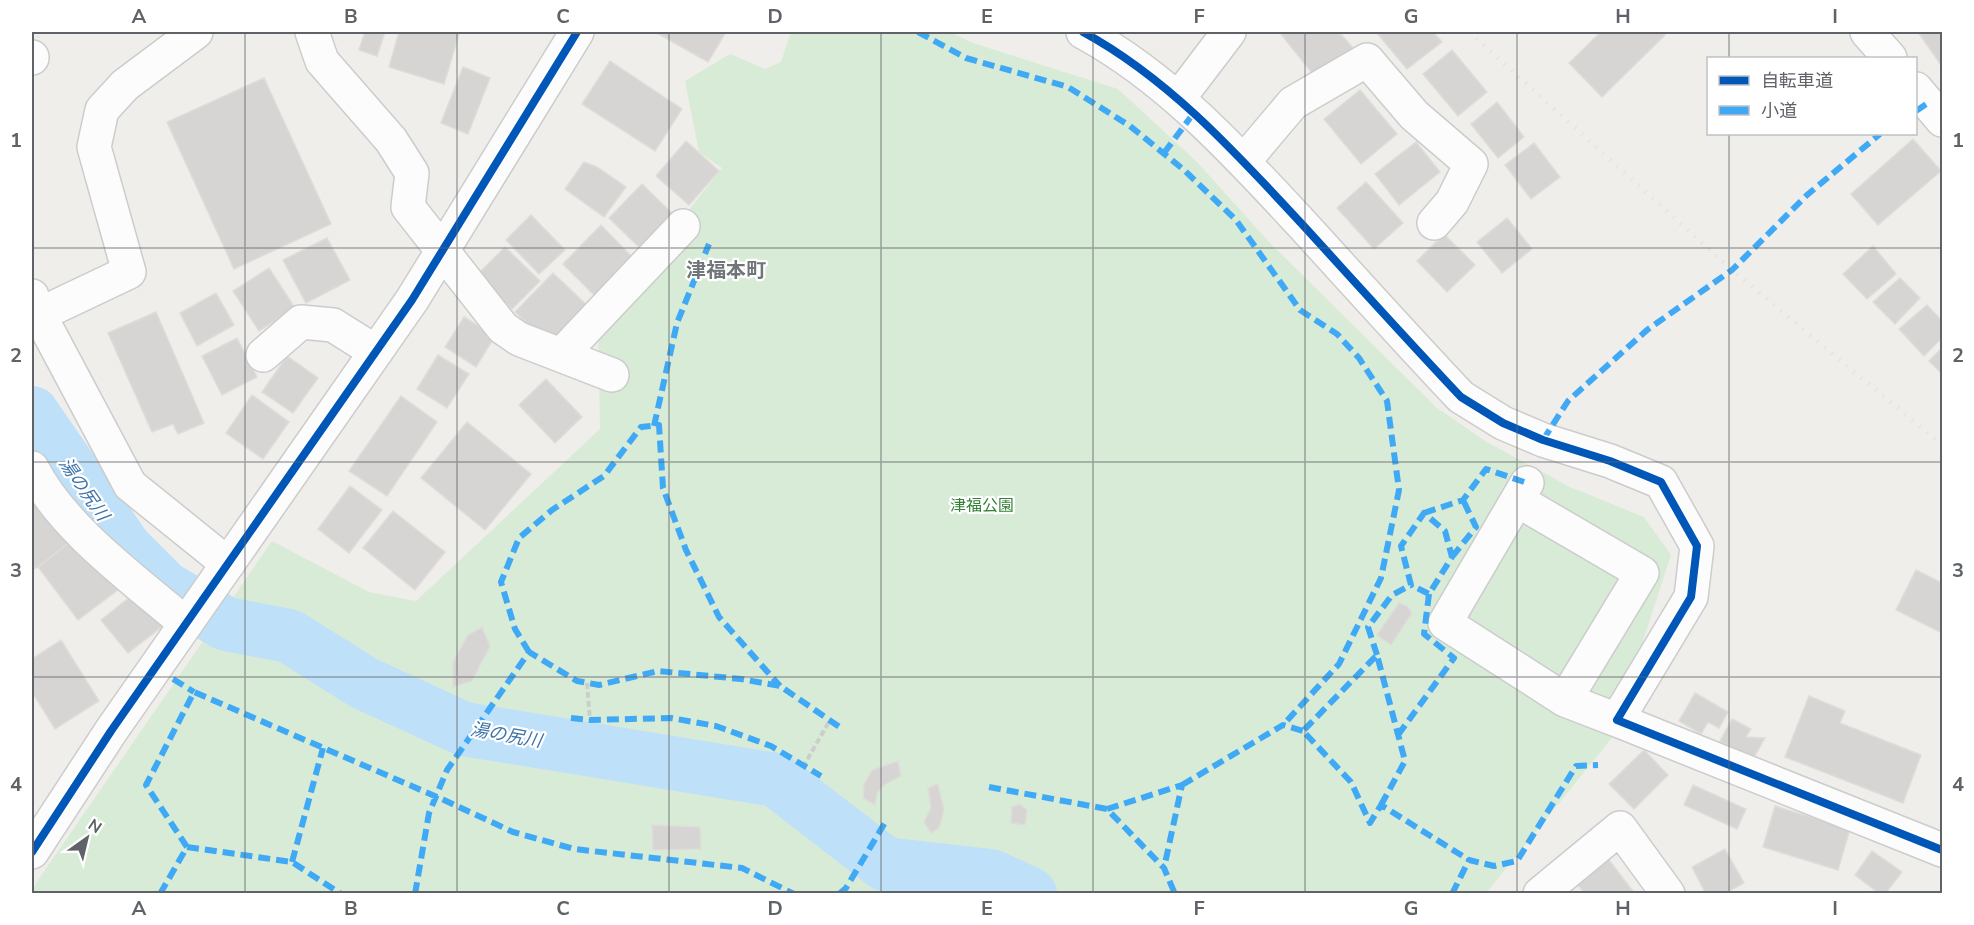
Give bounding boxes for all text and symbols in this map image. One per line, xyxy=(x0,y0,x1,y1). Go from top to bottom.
text: A xyxy=(132,3,147,30)
text: B xyxy=(344,3,358,30)
text: C xyxy=(556,3,570,30)
text: D xyxy=(767,3,783,30)
text: E xyxy=(981,3,993,30)
text: F xyxy=(1193,3,1205,30)
text: G xyxy=(1404,3,1418,30)
text: H xyxy=(1615,3,1631,30)
text: I xyxy=(1832,3,1838,30)
legend xyxy=(1707,57,1917,135)
text: 自転車道 xyxy=(1761,69,1833,93)
text: 小道 xyxy=(1761,99,1797,123)
text: 1 xyxy=(10,127,22,154)
text: 1 xyxy=(1952,127,1964,154)
district label: 津福本町 xyxy=(686,257,766,284)
text: 2 xyxy=(10,342,22,369)
text: 2 xyxy=(1952,342,1964,369)
water label: 湯の尻川 xyxy=(54,453,116,527)
park label: 津福公園 xyxy=(950,495,1014,517)
text: 3 xyxy=(10,557,22,584)
text: 3 xyxy=(1952,557,1964,584)
water label: 湯の尻川 xyxy=(468,717,546,753)
text: 4 xyxy=(10,771,22,798)
text: 4 xyxy=(1952,771,1964,798)
north arrow xyxy=(57,808,117,868)
text: N xyxy=(84,814,106,839)
text: A xyxy=(132,895,147,922)
text: B xyxy=(344,895,358,922)
text: C xyxy=(556,895,570,922)
text: D xyxy=(767,895,783,922)
text: E xyxy=(981,895,993,922)
text: F xyxy=(1193,895,1205,922)
text: G xyxy=(1404,895,1418,922)
text: H xyxy=(1615,895,1631,922)
text: I xyxy=(1832,895,1838,922)

